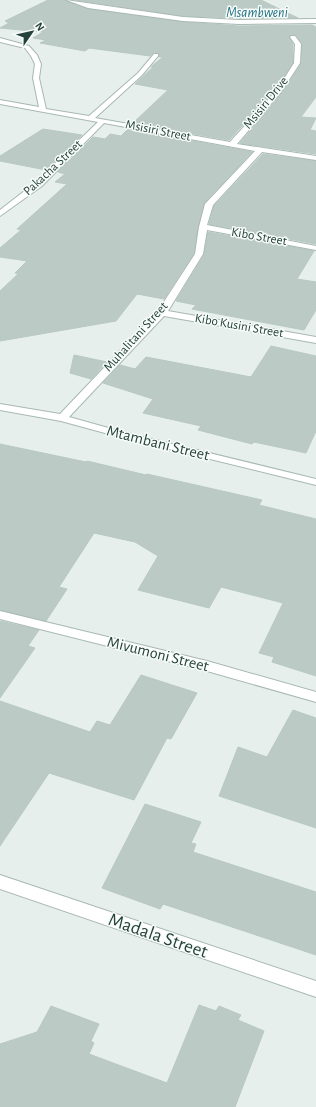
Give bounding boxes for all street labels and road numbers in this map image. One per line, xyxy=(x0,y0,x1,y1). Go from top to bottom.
street label: Msisiri Drive xyxy=(241,75,291,131)
street label: Msisiri Street xyxy=(124,118,192,144)
street label: Pakacha Street xyxy=(21,138,85,198)
street label: Kibo Street xyxy=(230,226,288,248)
street label: Muhalitani Street xyxy=(102,300,170,374)
street label: Kibo Kusini Street xyxy=(194,312,284,340)
street label: Mtambani Street xyxy=(105,422,211,464)
street label: Mivumoni Street xyxy=(106,634,210,674)
street label: Madala Street xyxy=(106,910,210,962)

